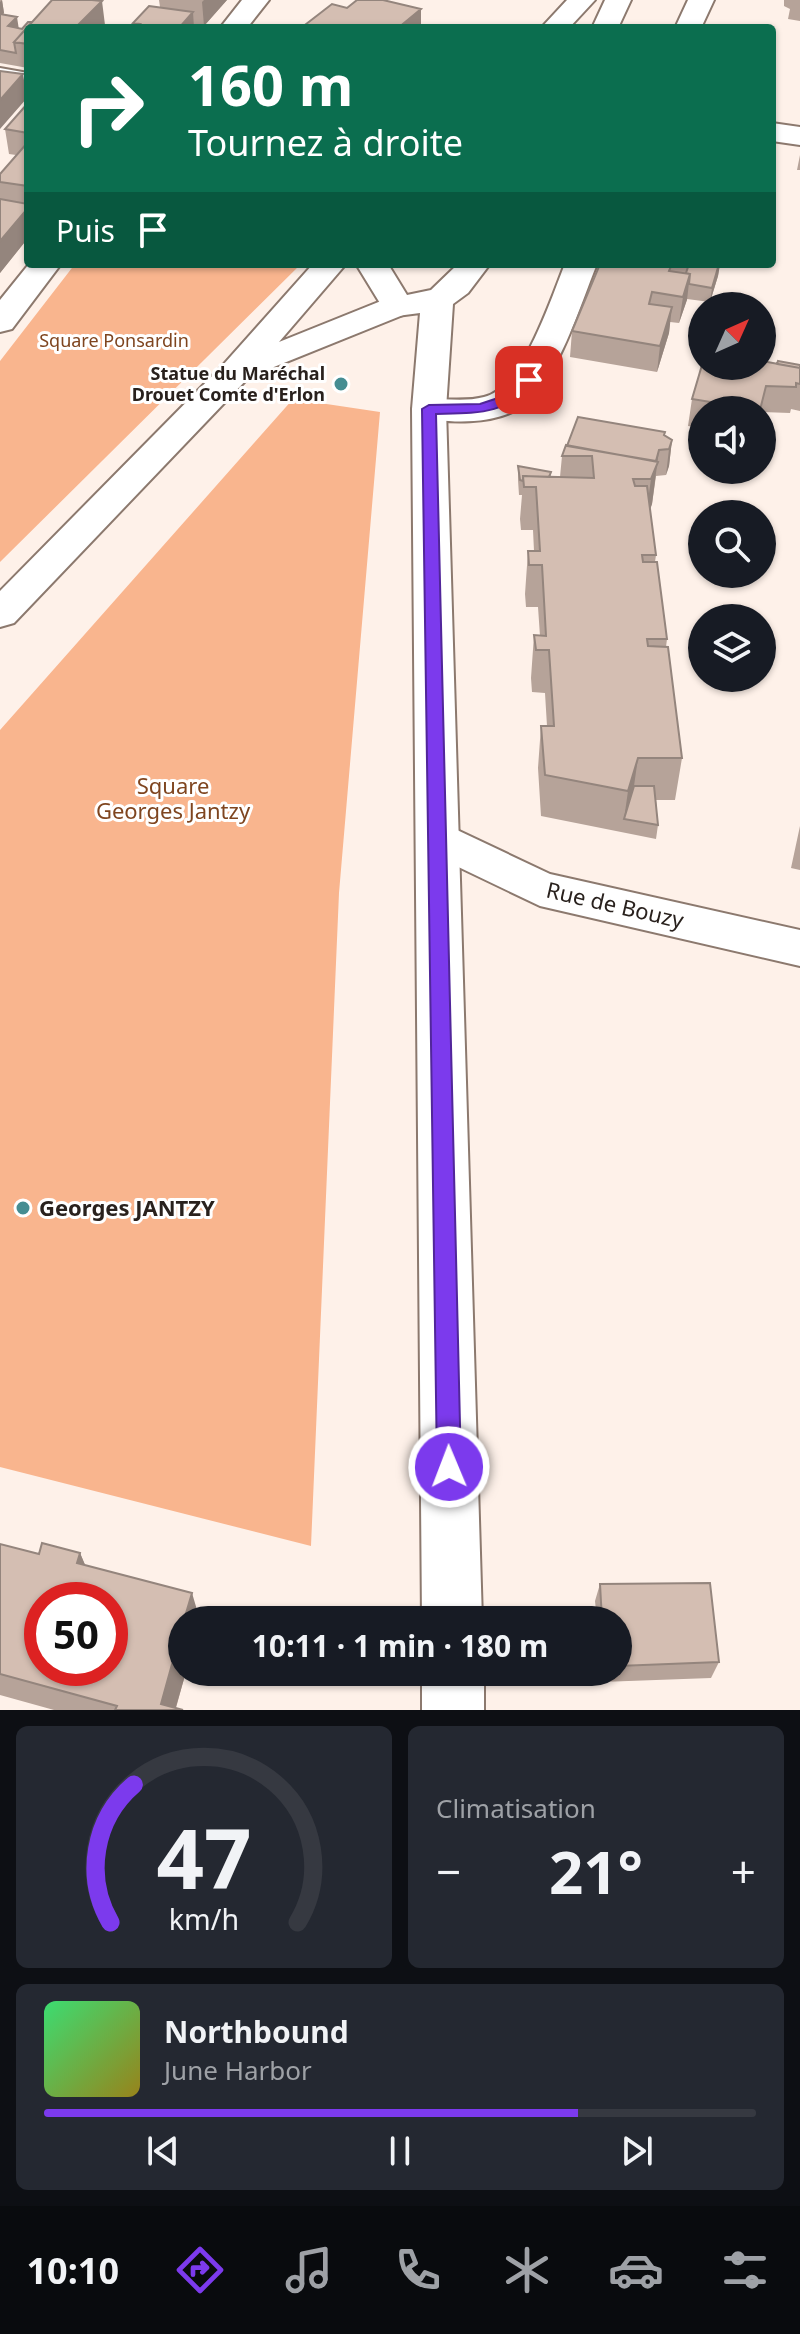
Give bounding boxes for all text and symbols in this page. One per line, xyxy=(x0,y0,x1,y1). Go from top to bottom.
text: 160 m xyxy=(188,46,353,122)
icon: right xyxy=(56,56,160,160)
text: Tournez à droite xyxy=(188,118,463,167)
icon: arrive xyxy=(131,208,175,252)
text: Puis xyxy=(56,210,115,251)
north arrow xyxy=(688,292,776,380)
map controls xyxy=(688,292,776,692)
park label: Square Ponsardin xyxy=(39,328,189,352)
pin xyxy=(495,346,563,414)
icon: arrive xyxy=(507,358,551,402)
place label: Statue du Maréchal Drouet Comte d'Erlon xyxy=(132,361,325,406)
marker: Statue du Maréchal Drouet Comte d'Erlon xyxy=(332,375,350,393)
button: sound xyxy=(688,396,776,484)
button: search xyxy=(688,500,776,588)
button: layers xyxy=(688,604,776,692)
park label: Square Georges Jantzy xyxy=(96,770,251,825)
street label: Rue de Bouzy xyxy=(544,874,687,935)
place label: Georges JANTZY xyxy=(39,1192,215,1222)
marker: Georges JANTZY xyxy=(14,1199,32,1217)
position arrow xyxy=(407,1425,491,1509)
speed limit sign: 50 xyxy=(24,1582,128,1686)
text: 10:11 · 1 min · 180 m xyxy=(252,1625,548,1666)
text: Climatisation xyxy=(436,1790,596,1826)
text: 47 xyxy=(156,1800,252,1913)
text: 21° xyxy=(549,1830,643,1912)
text: − xyxy=(436,1841,461,1901)
text: + xyxy=(731,1841,756,1901)
text: km/h xyxy=(169,1899,239,1938)
text: Northbound xyxy=(164,2011,349,2052)
text: June Harbor xyxy=(164,2052,312,2088)
icon: previous xyxy=(141,2129,185,2173)
icon: pause xyxy=(378,2129,422,2173)
icon: next xyxy=(615,2129,659,2173)
icon: directions xyxy=(172,2242,228,2298)
icon: music xyxy=(281,2242,337,2298)
icon: phone xyxy=(390,2242,446,2298)
icon: climate xyxy=(499,2242,555,2298)
icon: car xyxy=(608,2242,664,2298)
icon: filters xyxy=(717,2242,773,2298)
text: 10:10 xyxy=(27,2246,119,2295)

